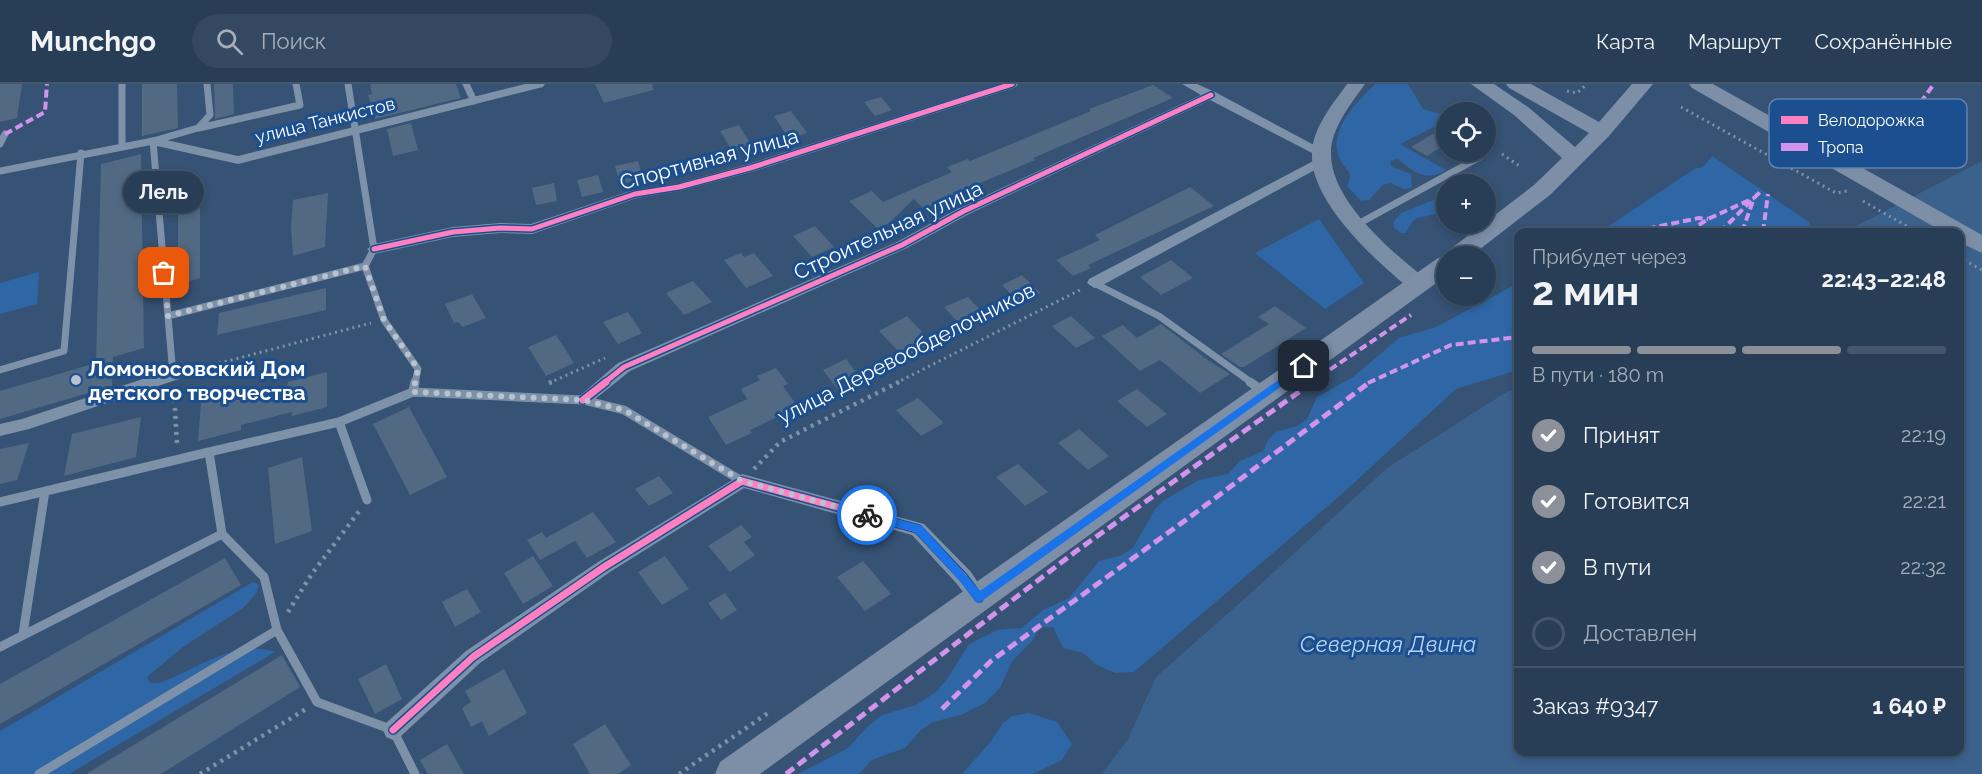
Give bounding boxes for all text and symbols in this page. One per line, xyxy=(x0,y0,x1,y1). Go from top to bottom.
search box xyxy=(192,14,612,68)
text: Munchgo xyxy=(30,25,156,58)
icon: search xyxy=(213,25,246,58)
text: Поиск xyxy=(261,28,326,54)
text: Карта xyxy=(1596,29,1655,54)
text: Маршрут xyxy=(1688,29,1781,54)
text: Сохранённые xyxy=(1814,29,1952,54)
street label: улица Танкистов xyxy=(253,92,397,148)
legend xyxy=(1769,99,1967,168)
map controls xyxy=(1436,102,1496,306)
button: locate xyxy=(1436,102,1496,162)
text: Велодорожка xyxy=(1818,111,1925,130)
street label: Спортивная улица xyxy=(617,123,801,195)
text: Тропа xyxy=(1818,138,1864,157)
callout: Лель xyxy=(124,171,204,213)
button: + xyxy=(1436,174,1496,234)
street label: Строительная улица xyxy=(790,175,986,285)
text: Лель xyxy=(139,180,188,204)
text: Прибудет через xyxy=(1532,245,1686,269)
button: − xyxy=(1436,246,1496,306)
pin xyxy=(138,247,189,298)
icon: bag xyxy=(147,256,180,289)
text: 22:43–22:48 xyxy=(1822,266,1946,292)
text: 2 мин xyxy=(1532,268,1639,314)
street label: улица Деревообделочников xyxy=(773,277,1039,429)
pin xyxy=(1278,340,1329,391)
icon: home xyxy=(1287,349,1320,382)
place label: Ломоносовский Дом детского творчества xyxy=(88,356,306,405)
text: В пути · 180 m xyxy=(1532,363,1664,387)
marker: Ломоносовский Дом детского творчества xyxy=(69,373,83,387)
icon: check xyxy=(1532,419,1565,452)
text: Принят xyxy=(1583,422,1660,448)
text: 22:19 xyxy=(1901,423,1946,447)
courier xyxy=(837,485,897,545)
icon: check xyxy=(1532,485,1565,518)
text: Готовится xyxy=(1583,488,1690,514)
text: 22:21 xyxy=(1902,489,1946,513)
icon: bike xyxy=(851,499,884,532)
icon: check xyxy=(1532,551,1565,584)
text: В пути xyxy=(1583,554,1651,580)
text: 22:32 xyxy=(1900,555,1946,579)
text: Доставлен xyxy=(1583,620,1697,646)
water label: Северная Двина xyxy=(1300,631,1476,657)
text: Заказ #9347 xyxy=(1532,693,1658,719)
text: 1 640 ₽ xyxy=(1872,693,1946,719)

